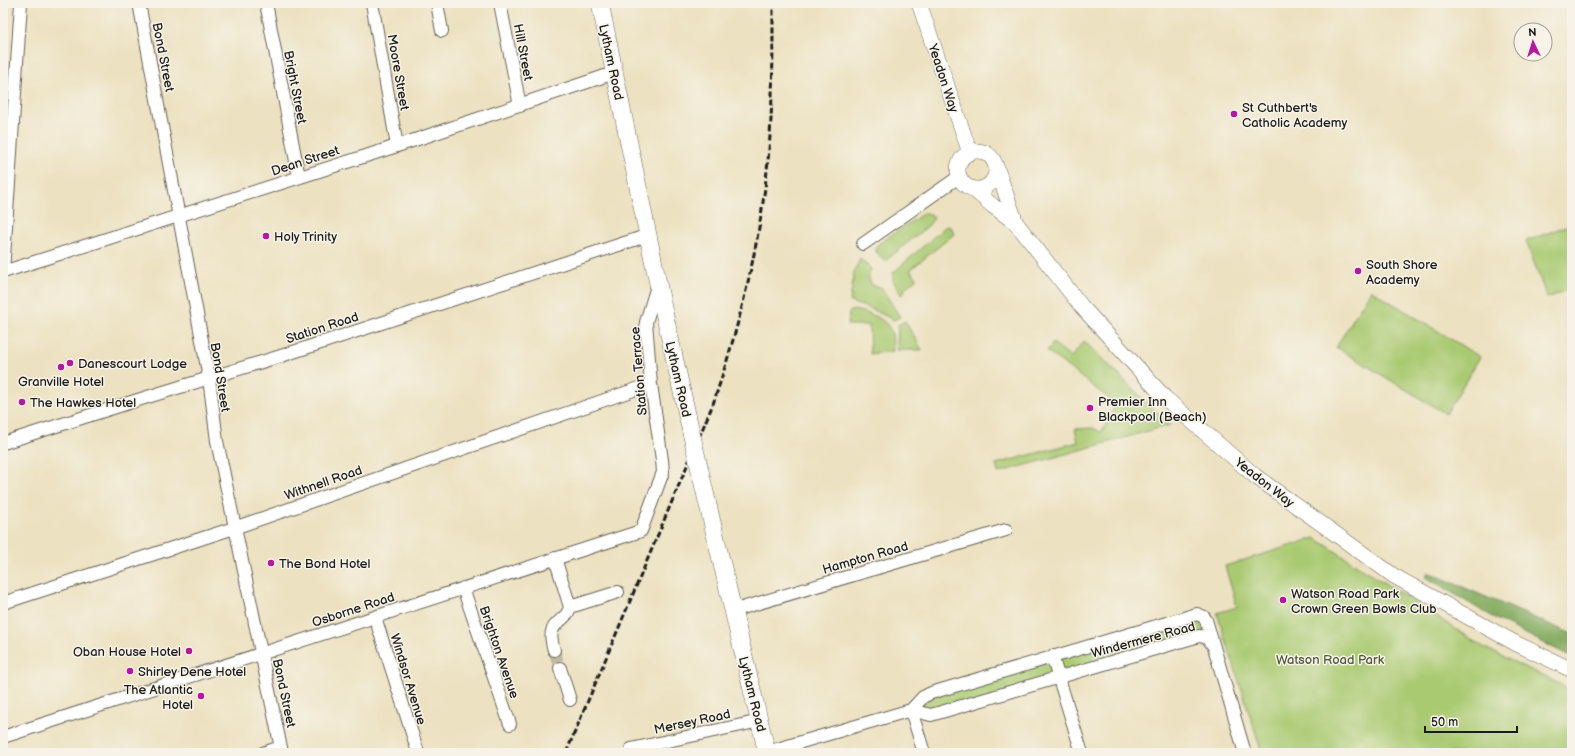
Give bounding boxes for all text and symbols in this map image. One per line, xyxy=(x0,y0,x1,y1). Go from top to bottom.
street label: Bond Street xyxy=(148,21,178,93)
north arrow xyxy=(1513,22,1553,62)
street label: Hill Street xyxy=(510,23,536,82)
street label: Lytham Road xyxy=(595,23,627,102)
text: N xyxy=(1528,26,1537,39)
street label: Moore Street xyxy=(383,33,413,112)
street label: Yeadon Way xyxy=(924,41,962,115)
street label: Bright Street xyxy=(280,49,310,125)
place label: St Cuthbert's Catholic Academy xyxy=(1242,100,1347,131)
marker: St Cuthbert's Catholic Academy xyxy=(1229,109,1239,119)
street label: Dean Street xyxy=(269,142,341,179)
place label: Holy Trinity xyxy=(274,229,337,245)
marker: Holy Trinity xyxy=(261,231,271,241)
place label: South Shore Academy xyxy=(1366,257,1438,288)
marker: South Shore Academy xyxy=(1353,266,1363,276)
street label: Station Road xyxy=(284,309,361,347)
street label: Station Terrace xyxy=(627,326,651,416)
street label: Lytham Road xyxy=(662,340,694,419)
street label: Bond Street xyxy=(207,341,233,413)
place label: Danescourt Lodge xyxy=(78,356,187,372)
marker: Danescourt Lodge xyxy=(65,358,75,368)
marker: Granville Hotel xyxy=(56,362,66,372)
place label: Granville Hotel xyxy=(18,374,104,390)
place label: Premier Inn Blackpool (Beach) xyxy=(1098,394,1207,425)
place label: The Hawkes Hotel xyxy=(30,395,136,411)
marker: The Hawkes Hotel xyxy=(17,397,27,407)
marker: Premier Inn Blackpool (Beach) xyxy=(1085,403,1095,413)
street label: Yeadon Way xyxy=(1231,454,1297,511)
street label: Withnell Road xyxy=(282,462,364,504)
street label: Hampton Road xyxy=(821,538,910,578)
place label: The Bond Hotel xyxy=(279,556,370,572)
marker: The Bond Hotel xyxy=(266,558,276,568)
place label: Watson Road Park Crown Green Bowls Club xyxy=(1291,586,1436,617)
street label: Osborne Road xyxy=(310,589,397,631)
marker: Watson Road Park Crown Green Bowls Club xyxy=(1278,595,1288,605)
street label: Brighton Avenue xyxy=(476,604,522,701)
street label: Windermere Road xyxy=(1090,618,1197,662)
street label: Windsor Avenue xyxy=(387,632,430,727)
place label: Oban House Hotel xyxy=(73,644,181,660)
marker: Oban House Hotel xyxy=(184,646,194,656)
park label: Watson Road Park xyxy=(1276,652,1385,668)
street label: Lytham Road xyxy=(735,655,769,734)
street label: Bond Street xyxy=(269,657,299,729)
place label: Shirley Dene Hotel xyxy=(138,664,246,680)
marker: Shirley Dene Hotel xyxy=(125,666,135,676)
place label: The Atlantic Hotel xyxy=(124,682,193,713)
marker: The Atlantic Hotel xyxy=(196,691,206,701)
street label: Mersey Road xyxy=(653,706,732,738)
scale bar xyxy=(1425,708,1517,734)
text: 50 m xyxy=(1431,715,1458,730)

